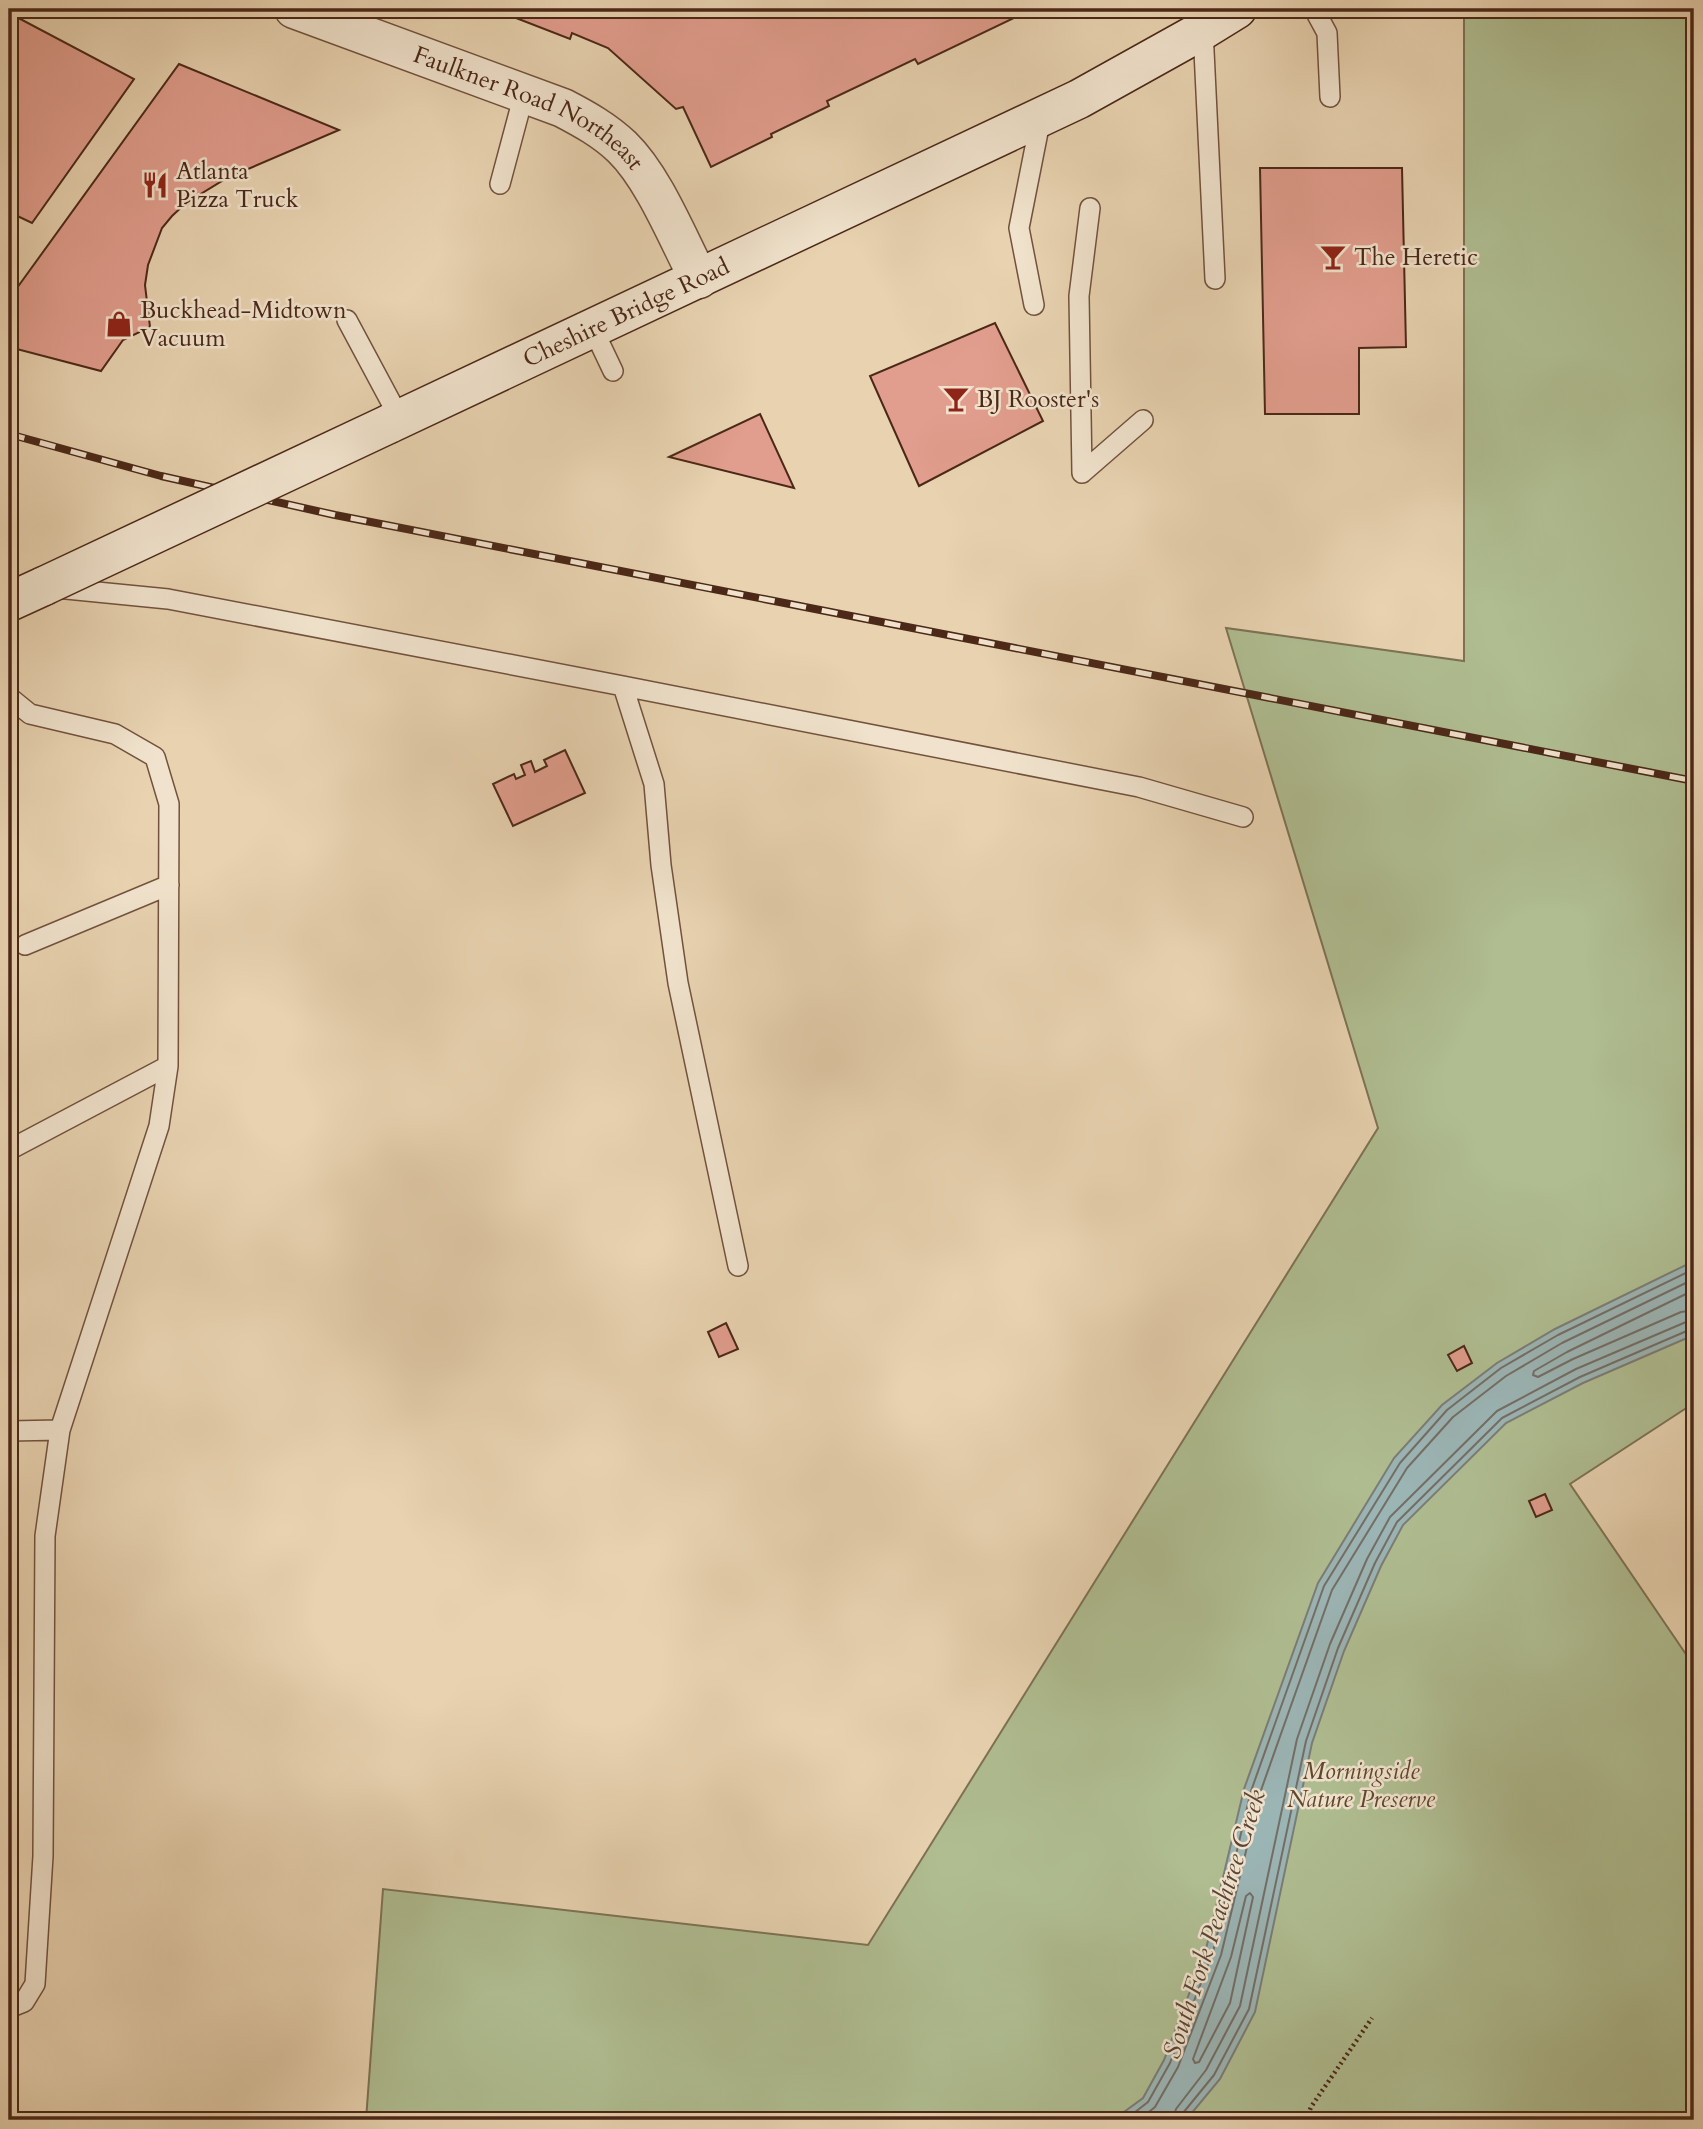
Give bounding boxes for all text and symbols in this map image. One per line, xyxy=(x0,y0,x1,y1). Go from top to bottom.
street label: Faulkner Road Northeast xyxy=(409,38,652,177)
place label: Atlanta Pizza Truck xyxy=(176,155,299,216)
restaurant icon: Atlanta Pizza Truck xyxy=(140,170,170,200)
place label: The Heretic xyxy=(1354,241,1478,274)
bar icon: The Heretic xyxy=(1318,242,1348,272)
street label: Cheshire Bridge Road xyxy=(517,249,735,375)
place label: Buckhead-Midtown Vacuum xyxy=(140,294,347,355)
shop icon: Buckhead-Midtown Vacuum xyxy=(104,309,134,339)
place label: BJ Rooster's xyxy=(977,383,1099,416)
bar icon: BJ Rooster's xyxy=(941,384,971,414)
park label: Morningside Nature Preserve xyxy=(1287,1755,1436,1816)
water label: South Fork Peachtree Creek xyxy=(1154,1785,1274,2063)

